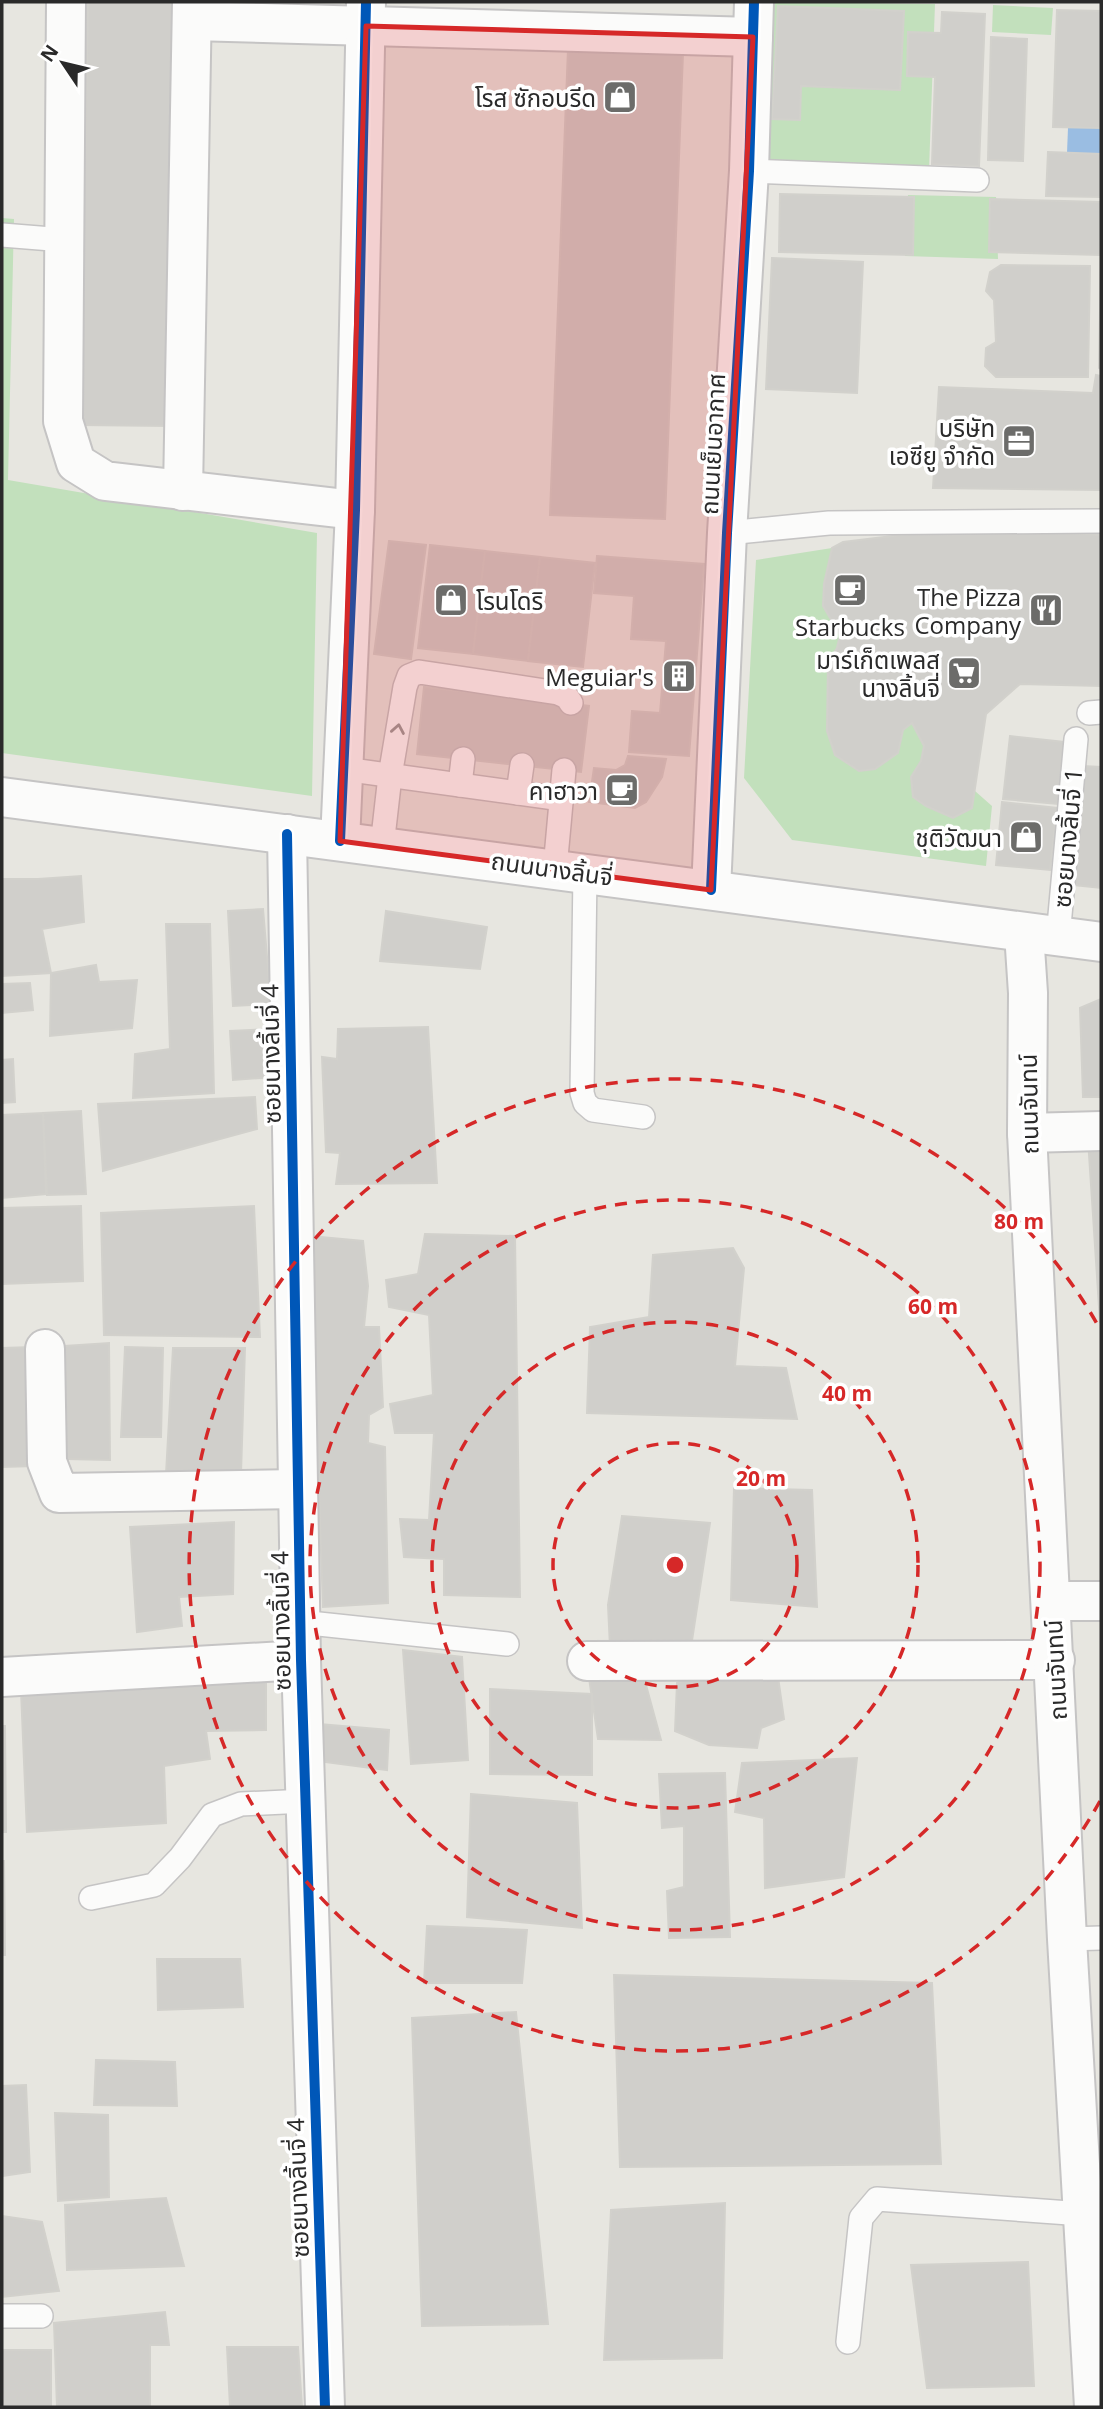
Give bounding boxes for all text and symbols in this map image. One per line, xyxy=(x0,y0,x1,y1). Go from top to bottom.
north arrow xyxy=(28,28,98,98)
text: N xyxy=(34,39,64,67)
shop icon: โรส ซักอบรีด xyxy=(601,78,639,116)
place label: โรส ซักอบรีด xyxy=(475,81,596,114)
street label: ถนนเย็นอากาศ xyxy=(692,372,732,516)
place label: บริษัท เอซียู จำกัด xyxy=(889,411,995,472)
office icon: บริษัท เอซียู จำกัด xyxy=(1000,422,1038,460)
cafe icon: Starbucks xyxy=(831,571,869,609)
place label: The Pizza Company xyxy=(914,580,1022,641)
shop icon: โรนโดริ xyxy=(432,581,470,619)
place label: โรนโดริ xyxy=(476,584,543,617)
restaurant icon: The Pizza Company xyxy=(1027,591,1065,629)
place label: Starbucks xyxy=(795,610,905,643)
place label: มาร์เก็ตเพลส นางลิ้นจี่ xyxy=(816,643,940,704)
supermarket icon: มาร์เก็ตเพลส นางลิ้นจี่ xyxy=(945,654,983,692)
building icon: Meguiar's xyxy=(660,657,698,695)
place label: Meguiar's xyxy=(545,660,654,693)
one-way arrow xyxy=(390,724,405,735)
street label: ซอยนางลิ้นจี่ 1 xyxy=(1044,767,1090,909)
cafe icon: คาฮาวา xyxy=(603,771,641,809)
place label: คาฮาวา xyxy=(529,774,598,807)
shop icon: ชุติวัฒนา xyxy=(1007,818,1045,856)
place label: ชุติวัฒนา xyxy=(916,821,1002,854)
street label: ถนนนางลิ้นจี่ xyxy=(489,843,615,893)
street label: ซอยนางลิ้นจี่ 4 xyxy=(252,984,288,1124)
street label: ถนนจันทน์ xyxy=(1011,1053,1045,1155)
text: 80 m xyxy=(994,1207,1044,1235)
text: 60 m xyxy=(908,1292,958,1320)
text: 40 m xyxy=(822,1379,872,1407)
text: 20 m xyxy=(736,1464,786,1492)
street label: ซอยนางลิ้นจี่ 4 xyxy=(262,1551,298,1691)
centre of rings xyxy=(663,1553,687,1577)
street label: ถนนจันทน์ xyxy=(1036,1619,1074,1721)
street label: ซอยนางลิ้นจี่ 4 xyxy=(278,2117,316,2258)

